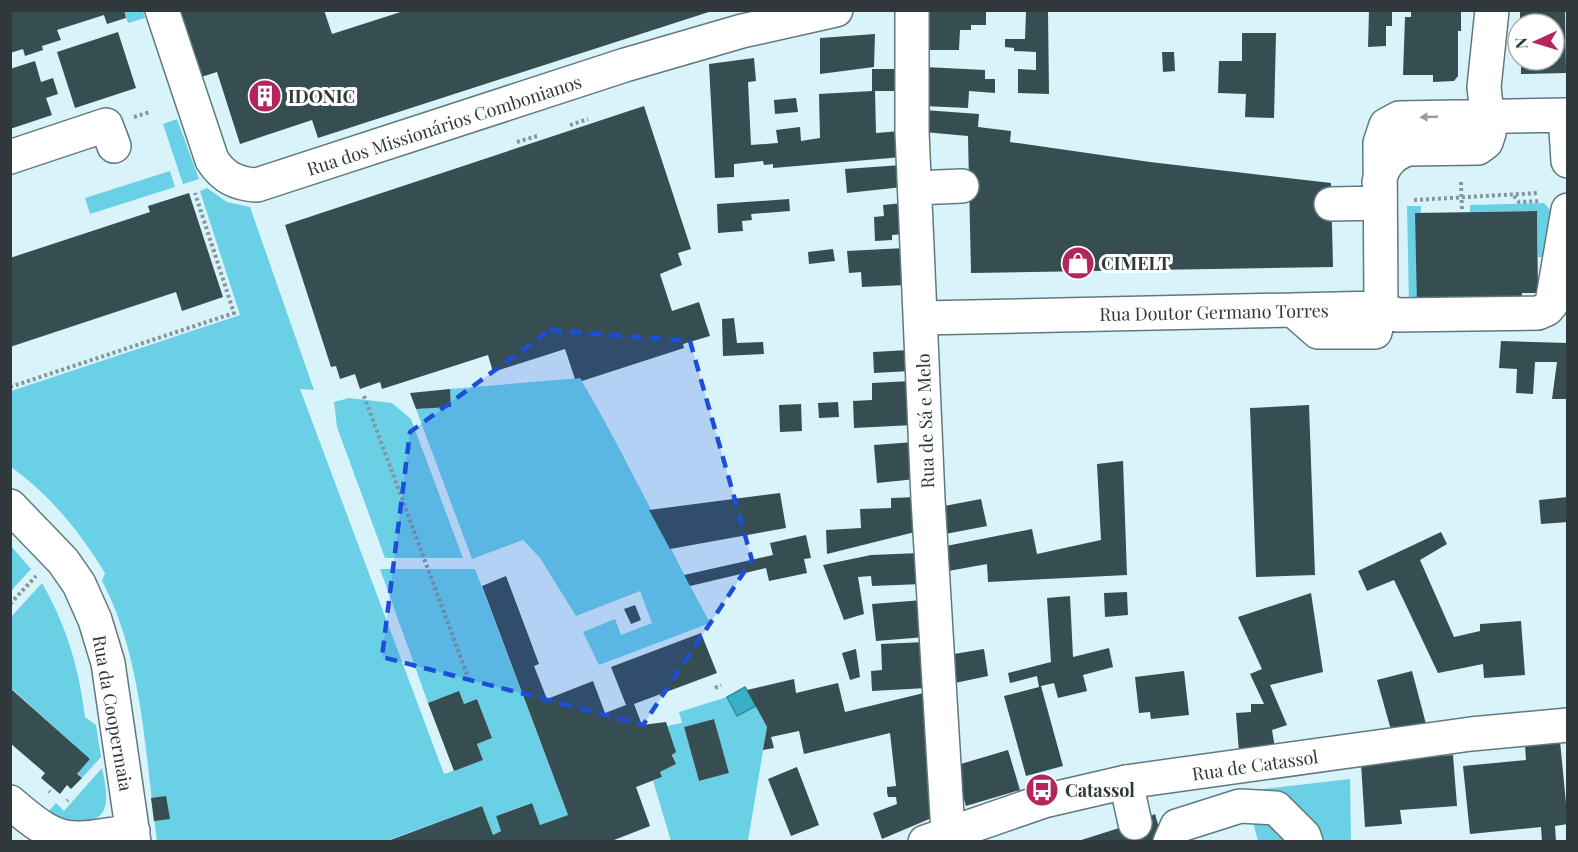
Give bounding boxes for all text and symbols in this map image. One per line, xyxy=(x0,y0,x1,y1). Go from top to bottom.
north arrow xyxy=(1506,12,1566,72)
text: N xyxy=(1510,36,1531,50)
street label: Rua dos Missionários Combonianos xyxy=(304,69,584,181)
building icon: IDONIC xyxy=(247,78,283,114)
place label: IDONIC xyxy=(288,84,355,108)
one-way arrow xyxy=(1420,112,1439,122)
shop icon: CIMELT xyxy=(1060,245,1096,281)
place label: CIMELT xyxy=(1101,251,1170,275)
street label: Rua Doutor Germano Torres xyxy=(1099,298,1329,326)
street label: Rua de Sá e Melo xyxy=(911,353,939,489)
street label: Rua da Coopermaia xyxy=(87,633,139,793)
street label: Rua de Catassol xyxy=(1190,744,1320,786)
bus stop icon: Catassol xyxy=(1024,772,1060,808)
place label: Catassol xyxy=(1065,778,1135,802)

